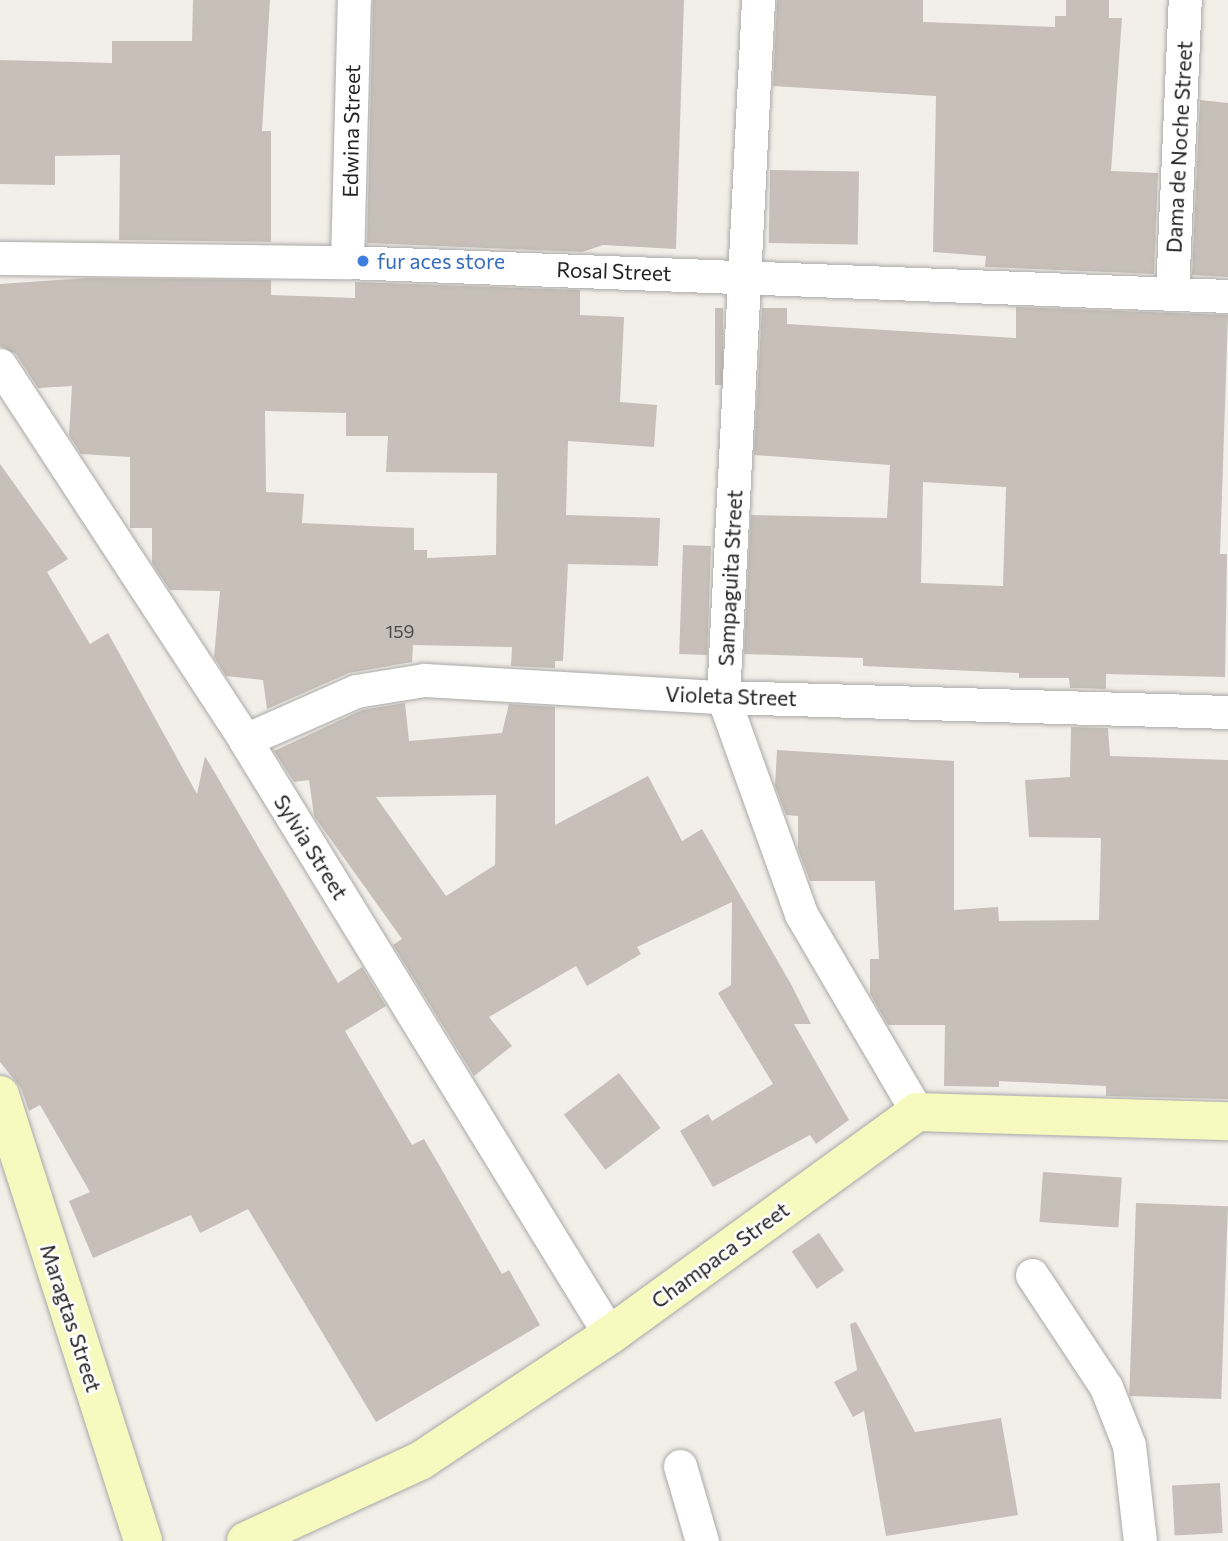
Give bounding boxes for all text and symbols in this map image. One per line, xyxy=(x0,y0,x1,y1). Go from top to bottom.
street label: Dama de Noche Street xyxy=(1161,40,1197,254)
street label: Edwina Street xyxy=(337,64,365,198)
place label: fur aces store xyxy=(377,248,505,274)
marker: fur aces store xyxy=(355,253,371,269)
street label: Rosal Street xyxy=(556,256,672,286)
street label: Sampaguita Street xyxy=(713,489,747,667)
house number: 159 xyxy=(386,620,414,642)
street label: Violeta Street xyxy=(665,681,797,711)
street label: Sylvia Street xyxy=(269,790,353,904)
street label: Champaca Street xyxy=(646,1197,794,1313)
street label: Maragtas Street xyxy=(35,1241,107,1395)

